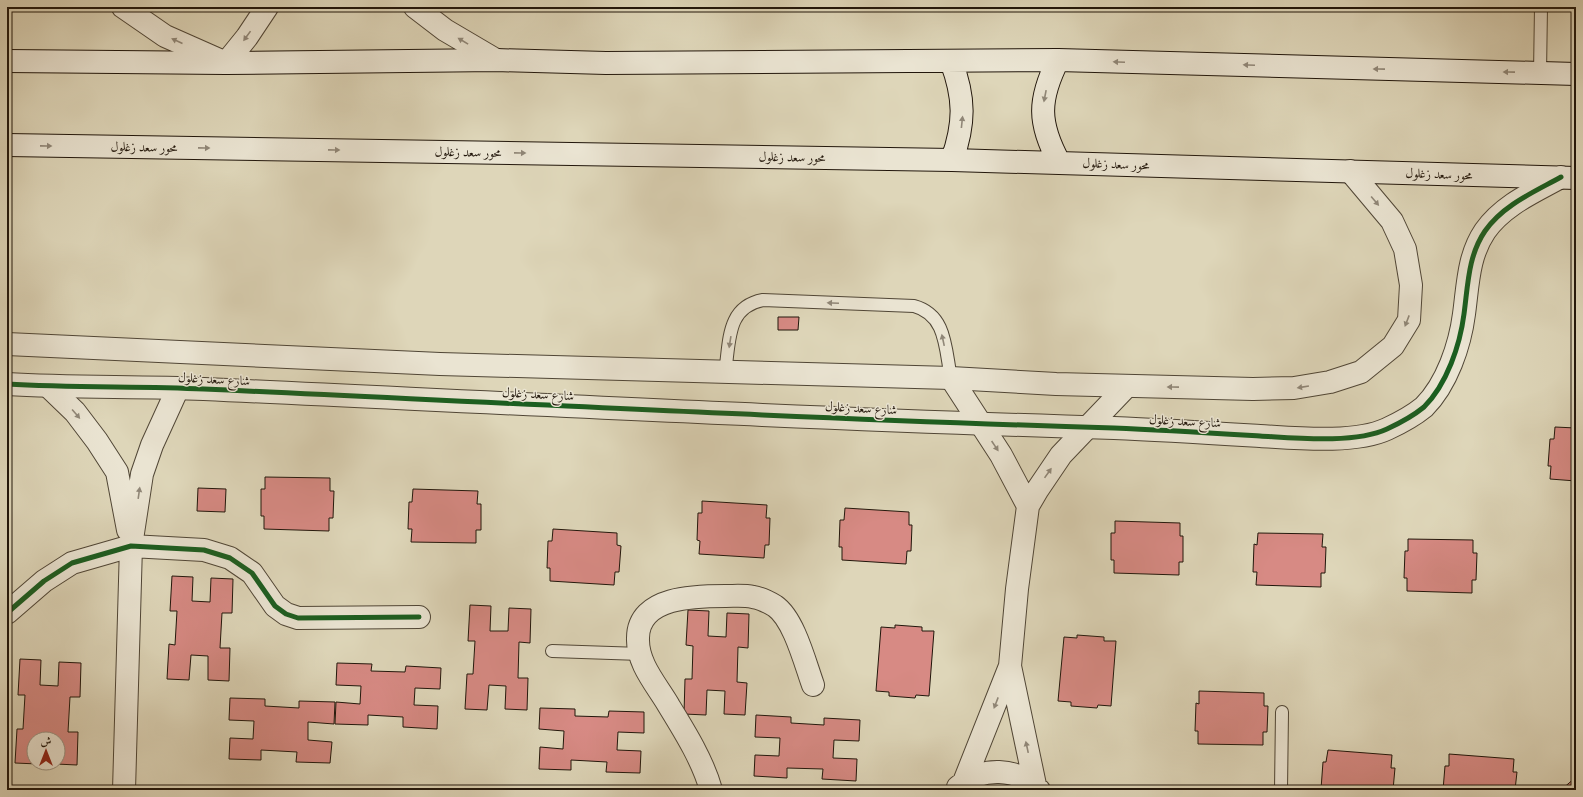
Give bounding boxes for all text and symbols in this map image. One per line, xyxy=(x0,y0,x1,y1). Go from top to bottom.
one-way arrow xyxy=(243,30,251,41)
one-way arrow xyxy=(457,37,469,44)
one-way arrow xyxy=(171,38,183,44)
one-way arrow xyxy=(1112,59,1125,65)
one-way arrow xyxy=(1242,62,1255,68)
one-way arrow xyxy=(1373,65,1385,72)
one-way arrow xyxy=(1502,69,1515,75)
one-way arrow xyxy=(1041,90,1047,102)
one-way arrow xyxy=(958,116,965,128)
street label: محور سعد زغلول xyxy=(110,137,178,157)
one-way arrow xyxy=(40,142,52,149)
street label: محور سعد زغلول xyxy=(434,142,502,162)
one-way arrow xyxy=(198,145,211,151)
one-way arrow xyxy=(328,147,341,153)
street label: محور سعد زغلول xyxy=(758,147,826,167)
one-way arrow xyxy=(514,150,527,156)
street label: محور سعد زغلول xyxy=(1082,153,1150,175)
street label: محور سعد زغلول xyxy=(1405,163,1473,185)
one-way arrow xyxy=(1371,196,1380,206)
one-way arrow xyxy=(826,300,839,306)
one-way arrow xyxy=(1403,315,1410,327)
one-way arrow xyxy=(940,334,946,346)
one-way arrow xyxy=(727,336,733,348)
street label: شارع سعد زغلول xyxy=(177,368,251,392)
street label: شارع سعد زغلول xyxy=(501,383,575,407)
one-way arrow xyxy=(1167,384,1179,391)
one-way arrow xyxy=(1297,384,1309,390)
street label: شارع سعد زغلول xyxy=(824,397,898,421)
one-way arrow xyxy=(71,409,80,419)
street label: شارع سعد زغلول xyxy=(1148,410,1222,434)
one-way arrow xyxy=(991,441,999,451)
one-way arrow xyxy=(1044,468,1052,478)
one-way arrow xyxy=(136,487,142,499)
one-way arrow xyxy=(992,697,998,709)
north arrow xyxy=(26,731,66,771)
text: ش xyxy=(41,733,52,749)
one-way arrow xyxy=(1023,741,1029,753)

